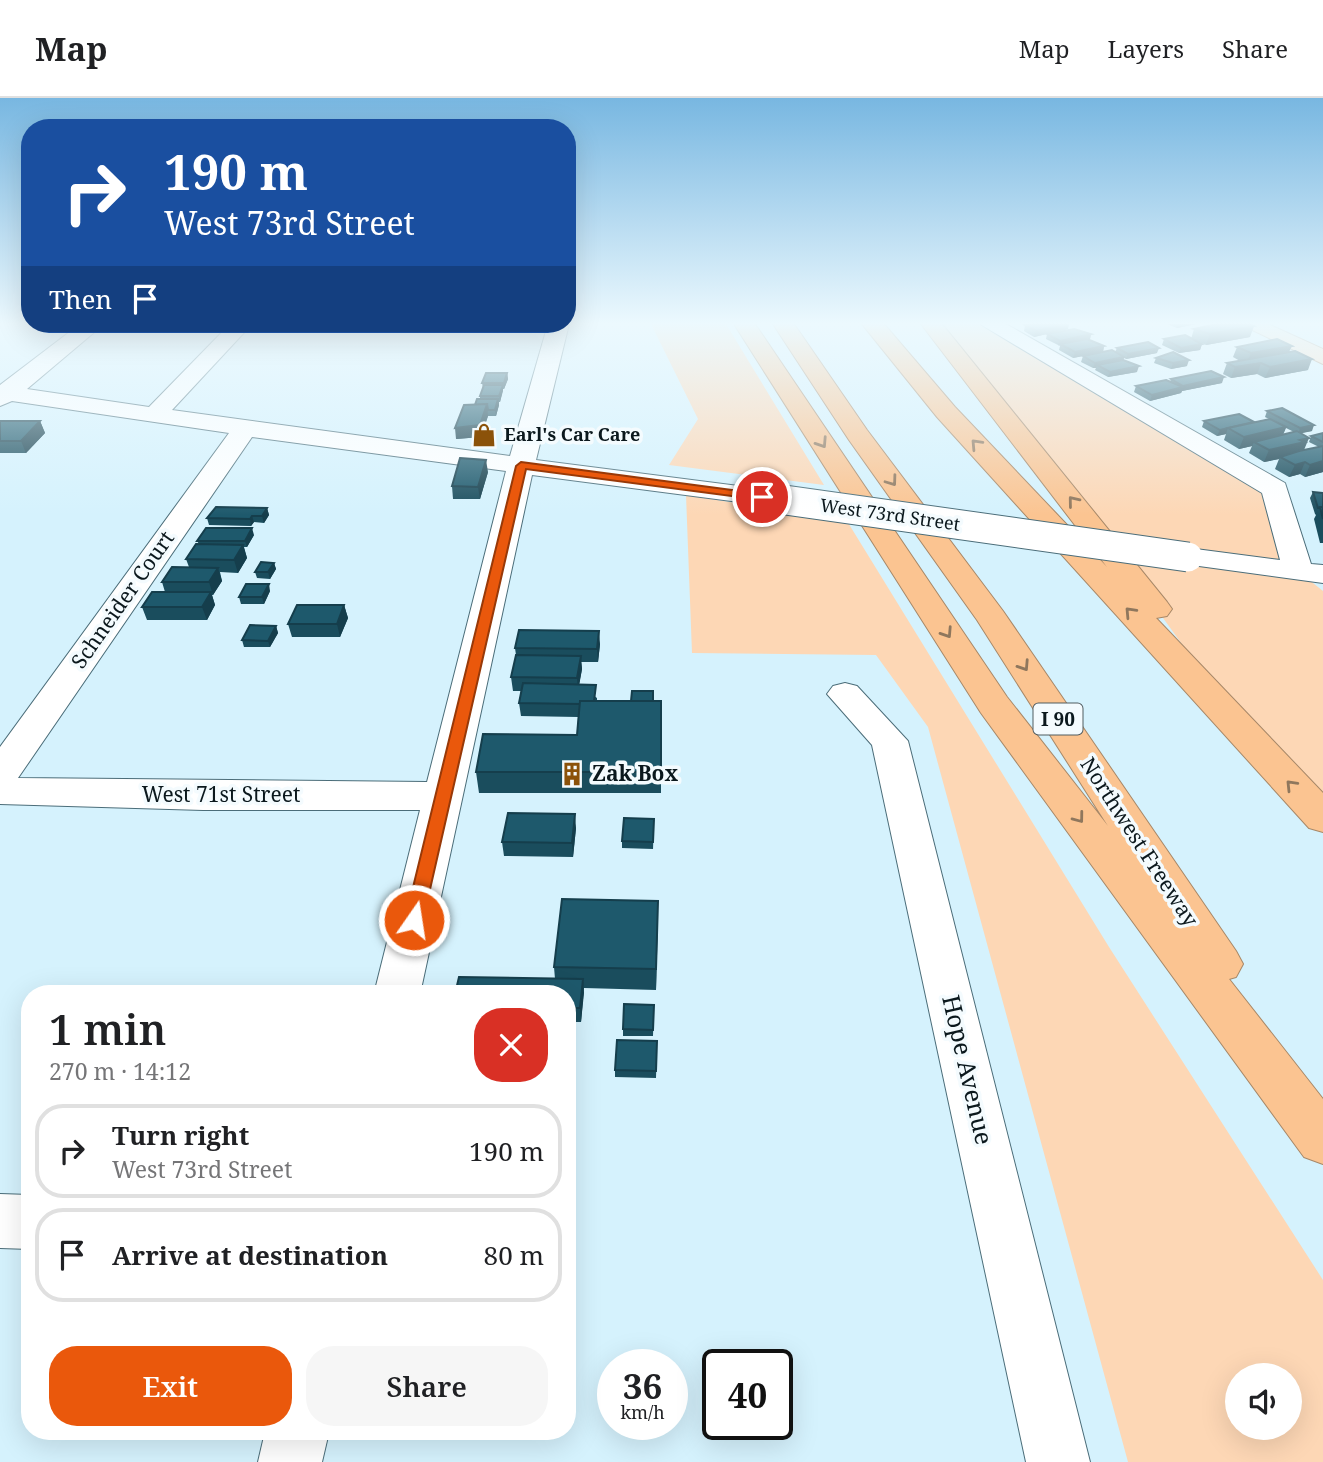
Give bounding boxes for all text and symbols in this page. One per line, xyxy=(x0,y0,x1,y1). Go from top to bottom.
text: Map xyxy=(35,26,108,71)
text: Map xyxy=(1019,32,1070,65)
text: Layers xyxy=(1108,32,1184,65)
text: Share xyxy=(1222,32,1288,65)
text: 190 m xyxy=(164,138,308,204)
icon: right xyxy=(49,147,140,238)
text: West 73rd Street xyxy=(164,201,415,244)
icon: arrive xyxy=(126,280,164,318)
text: Then xyxy=(49,281,112,317)
shop icon: Earl's Car Care xyxy=(470,421,498,449)
place label: Earl's Car Care xyxy=(504,422,640,446)
one-way arrow xyxy=(814,435,826,448)
one-way arrow xyxy=(972,439,985,452)
pin xyxy=(732,467,792,527)
one-way arrow xyxy=(883,473,896,486)
icon: arrive xyxy=(743,478,781,516)
street label: West 73rd Street xyxy=(819,492,962,536)
one-way arrow xyxy=(1068,496,1081,508)
street label: Schneider Court xyxy=(64,525,180,674)
one-way arrow xyxy=(1126,607,1139,620)
one-way arrow xyxy=(938,626,951,639)
one-way arrow xyxy=(1015,659,1028,672)
road number: I 90 xyxy=(1034,704,1082,734)
street label: Northwest Freeway xyxy=(1075,751,1205,932)
place label: Zak Box xyxy=(592,759,678,787)
building icon: Zak Box xyxy=(558,760,586,788)
street label: West 71st Street xyxy=(142,780,300,808)
one-way arrow xyxy=(1287,780,1300,793)
one-way arrow xyxy=(1071,810,1083,823)
position arrow xyxy=(377,883,451,957)
street label: Hope Avenue xyxy=(935,992,1002,1148)
text: 1 min xyxy=(49,1000,166,1057)
button: close xyxy=(474,1008,548,1082)
text: 270 m · 14:12 xyxy=(49,1055,191,1087)
text: Turn right xyxy=(112,1117,249,1153)
icon: right xyxy=(53,1132,91,1170)
text: 190 m xyxy=(469,1133,544,1169)
text: West 73rd Street xyxy=(112,1153,292,1185)
icon: arrive xyxy=(53,1236,91,1274)
text: Arrive at destination xyxy=(112,1237,388,1273)
text: 80 m xyxy=(484,1237,544,1273)
button: Exit xyxy=(49,1346,292,1426)
button: Share xyxy=(306,1346,548,1426)
speed limit sign: 40 xyxy=(702,1349,793,1440)
text: 36 xyxy=(623,1362,662,1409)
map controls xyxy=(1225,1363,1302,1440)
button: sound xyxy=(1225,1363,1302,1440)
text: km/h xyxy=(620,1400,665,1424)

